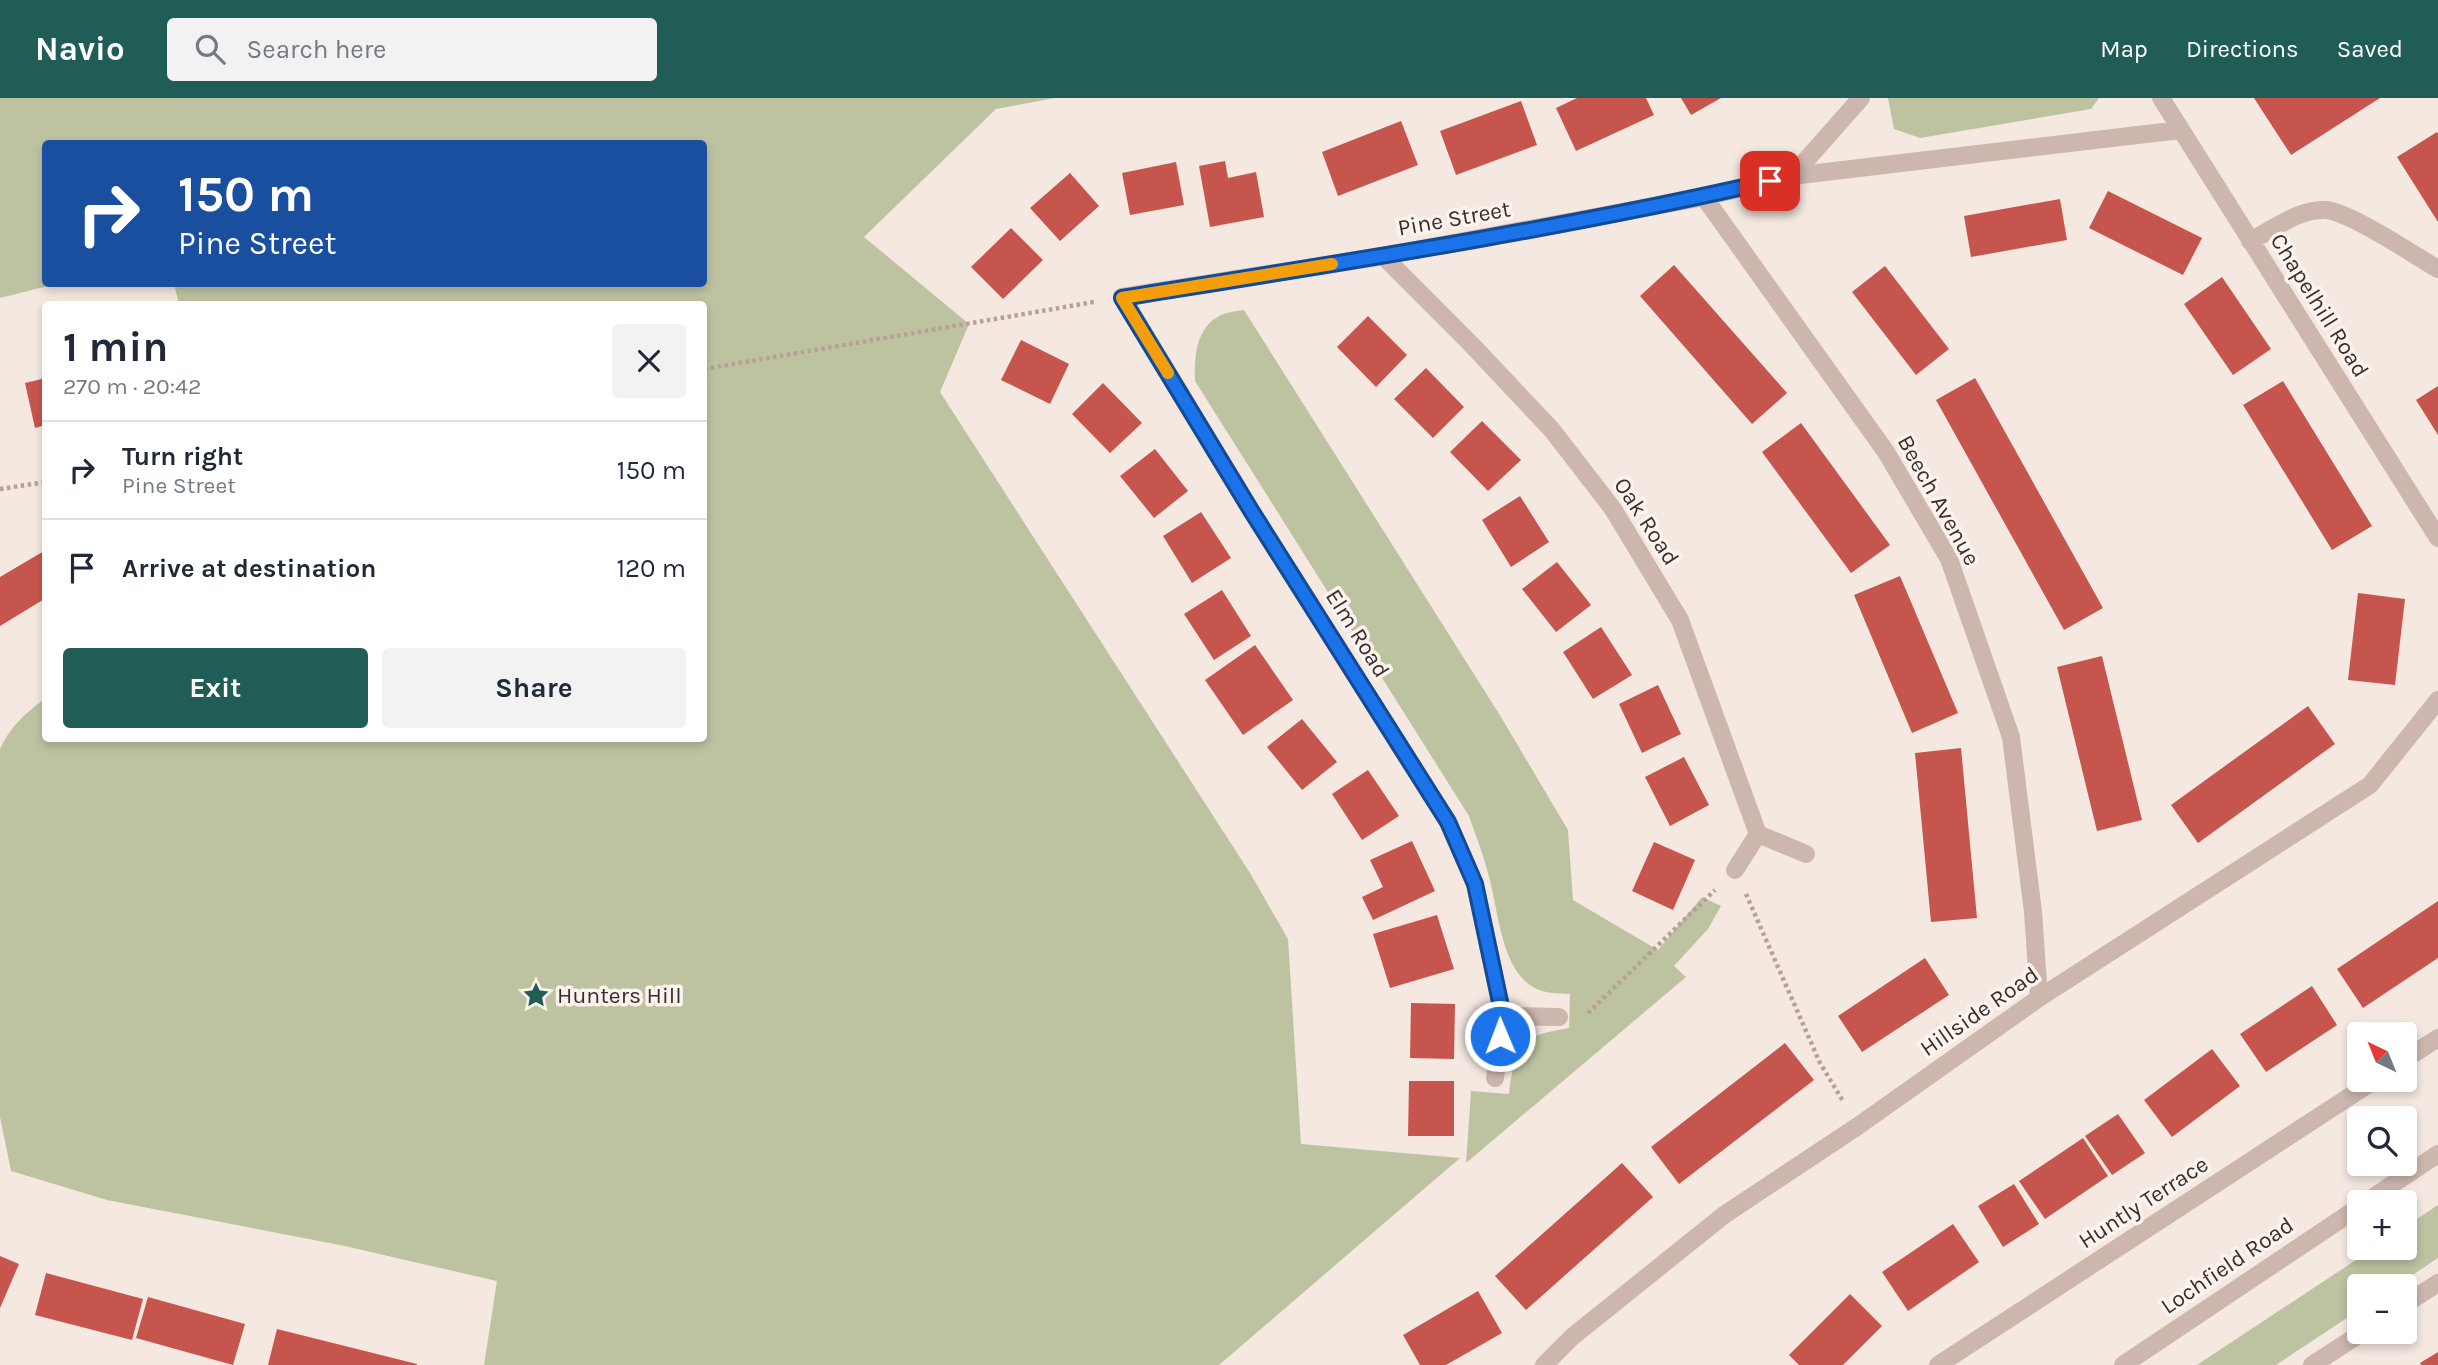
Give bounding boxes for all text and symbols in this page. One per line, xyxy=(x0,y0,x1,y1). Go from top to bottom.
search box xyxy=(167,18,657,81)
text: Navio xyxy=(35,30,125,68)
icon: search xyxy=(191,30,229,68)
text: Search here xyxy=(247,34,386,65)
text: Map xyxy=(2100,35,2148,63)
text: Directions xyxy=(2186,35,2299,63)
text: Saved xyxy=(2337,35,2403,63)
pin xyxy=(1740,151,1800,211)
icon: arrive xyxy=(1751,162,1789,200)
text: 150 m xyxy=(178,166,314,223)
icon: right xyxy=(63,168,154,259)
street label: Pine Street xyxy=(1396,195,1513,242)
text: Pine Street xyxy=(178,225,336,262)
street label: Chapelhill Road xyxy=(2265,228,2375,382)
text: 1 min xyxy=(63,322,168,372)
button: close xyxy=(612,324,686,398)
text: 270 m · 20:42 xyxy=(63,373,201,400)
street label: Beech Avenue xyxy=(1892,430,1985,570)
text: Turn right xyxy=(122,441,243,472)
icon: right xyxy=(63,451,101,489)
text: 150 m xyxy=(617,455,686,486)
text: Pine Street xyxy=(122,472,236,499)
street label: Oak Road xyxy=(1608,472,1685,570)
icon: arrive xyxy=(63,549,101,587)
text: Arrive at destination xyxy=(122,553,376,584)
text: 120 m xyxy=(616,553,686,584)
street label: Elm Road xyxy=(1320,584,1395,683)
button: Exit xyxy=(63,648,368,728)
button: Share xyxy=(382,648,686,728)
street label: Hillside Road xyxy=(1915,961,2044,1062)
place icon: Hunters Hill xyxy=(521,980,551,1010)
place label: Hunters Hill xyxy=(557,982,682,1009)
position arrow xyxy=(1463,999,1537,1073)
north arrow xyxy=(2347,1022,2417,1092)
map controls xyxy=(2347,1022,2417,1344)
button: search xyxy=(2347,1106,2417,1176)
street label: Huntly Terrace xyxy=(2073,1151,2213,1254)
button: + xyxy=(2347,1190,2417,1260)
street label: Lochfield Road xyxy=(2156,1211,2299,1320)
button: − xyxy=(2347,1274,2417,1344)

